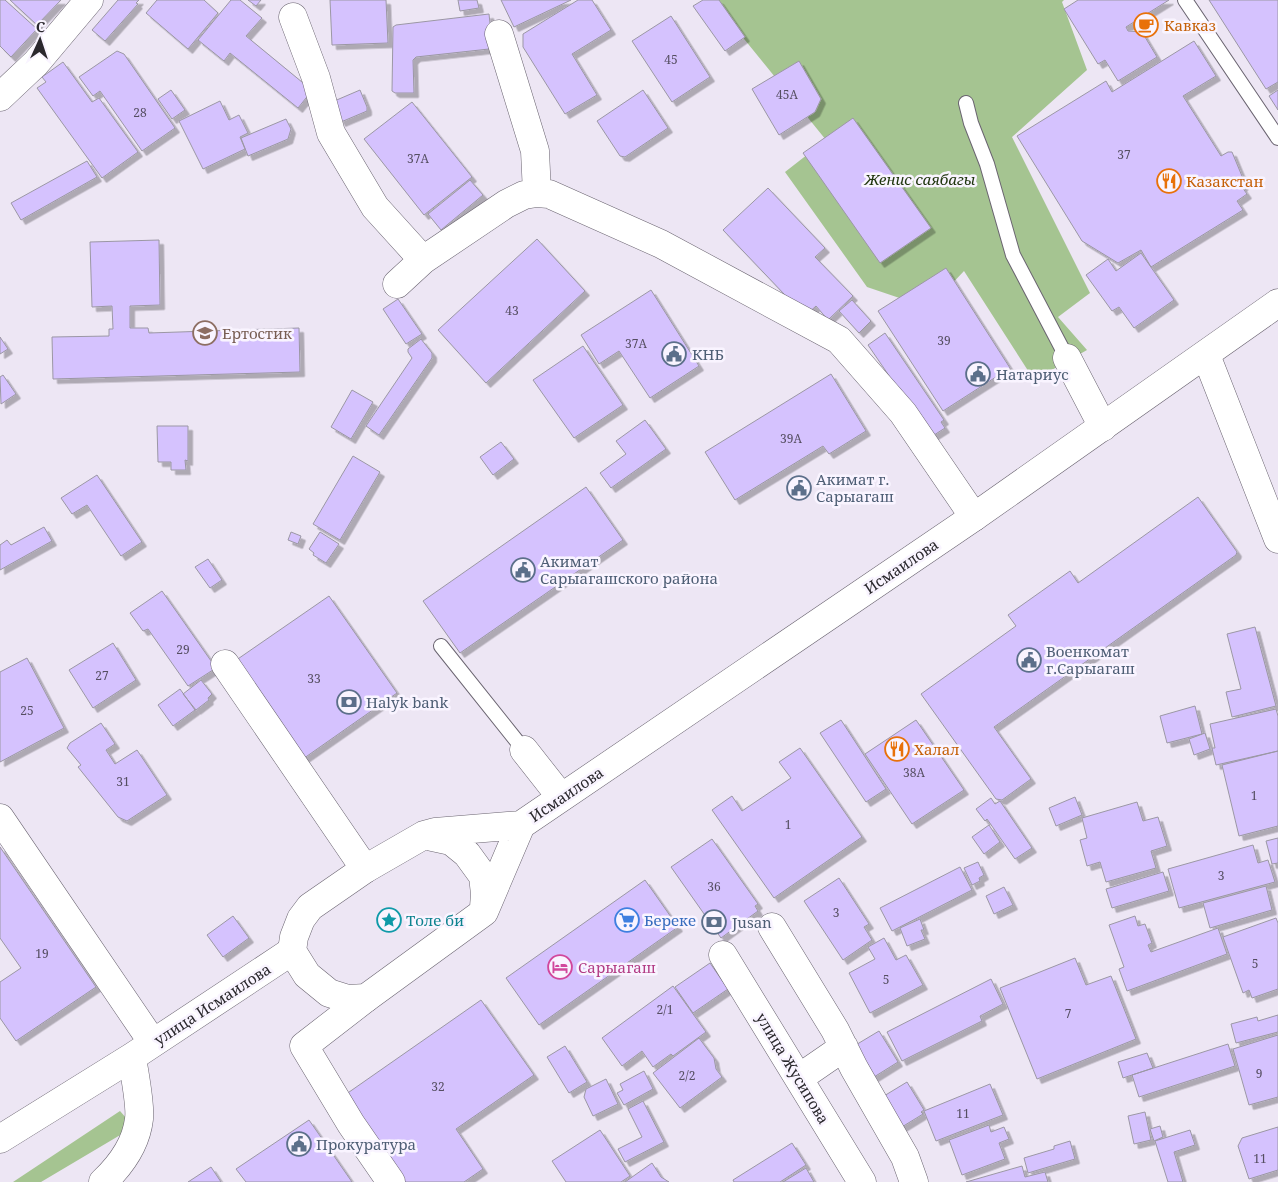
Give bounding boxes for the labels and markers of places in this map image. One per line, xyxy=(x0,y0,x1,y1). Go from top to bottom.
cafe icon: Кавказ xyxy=(1133,12,1159,38)
place label: Кавказ xyxy=(1164,15,1216,35)
restaurant icon: Казакстан xyxy=(1156,168,1182,194)
place label: Казакстан xyxy=(1186,171,1264,191)
school or university icon: Ертостик xyxy=(192,320,218,346)
place label: Ертостик xyxy=(222,323,292,343)
public building icon: КНБ xyxy=(661,341,687,367)
place label: КНБ xyxy=(692,344,724,364)
public building icon: Натариус xyxy=(965,361,991,387)
place label: Натариус xyxy=(996,364,1069,384)
place label: Акимат г. Сарыагаш xyxy=(816,469,894,506)
public building icon: Акимат г. Сарыагаш xyxy=(786,475,812,501)
place label: Акимат Сарыагашского района xyxy=(540,551,718,588)
public building icon: Акимат Сарыагашского района xyxy=(510,557,536,583)
place label: Военкомат г.Сарыагаш xyxy=(1046,641,1135,678)
public building icon: Военкомат г.Сарыагаш xyxy=(1016,647,1042,673)
bank icon: Halyk bank xyxy=(336,689,362,715)
place label: Halyk bank xyxy=(366,692,448,712)
restaurant icon: Халал xyxy=(884,736,910,762)
place label: Халал xyxy=(914,739,959,759)
place icon: Толе би xyxy=(376,907,402,933)
supermarket icon: Береке xyxy=(614,907,640,933)
bank icon: Jusan xyxy=(701,909,727,935)
place label: Толе би xyxy=(406,910,464,930)
place label: Береке xyxy=(644,910,696,930)
place label: Jusan xyxy=(731,912,772,932)
hotel icon: Сарыагаш xyxy=(547,954,573,980)
place label: Сарыагаш xyxy=(578,957,656,977)
public building icon: Прокуратура xyxy=(286,1131,312,1157)
place label: Прокуратура xyxy=(316,1134,416,1154)

